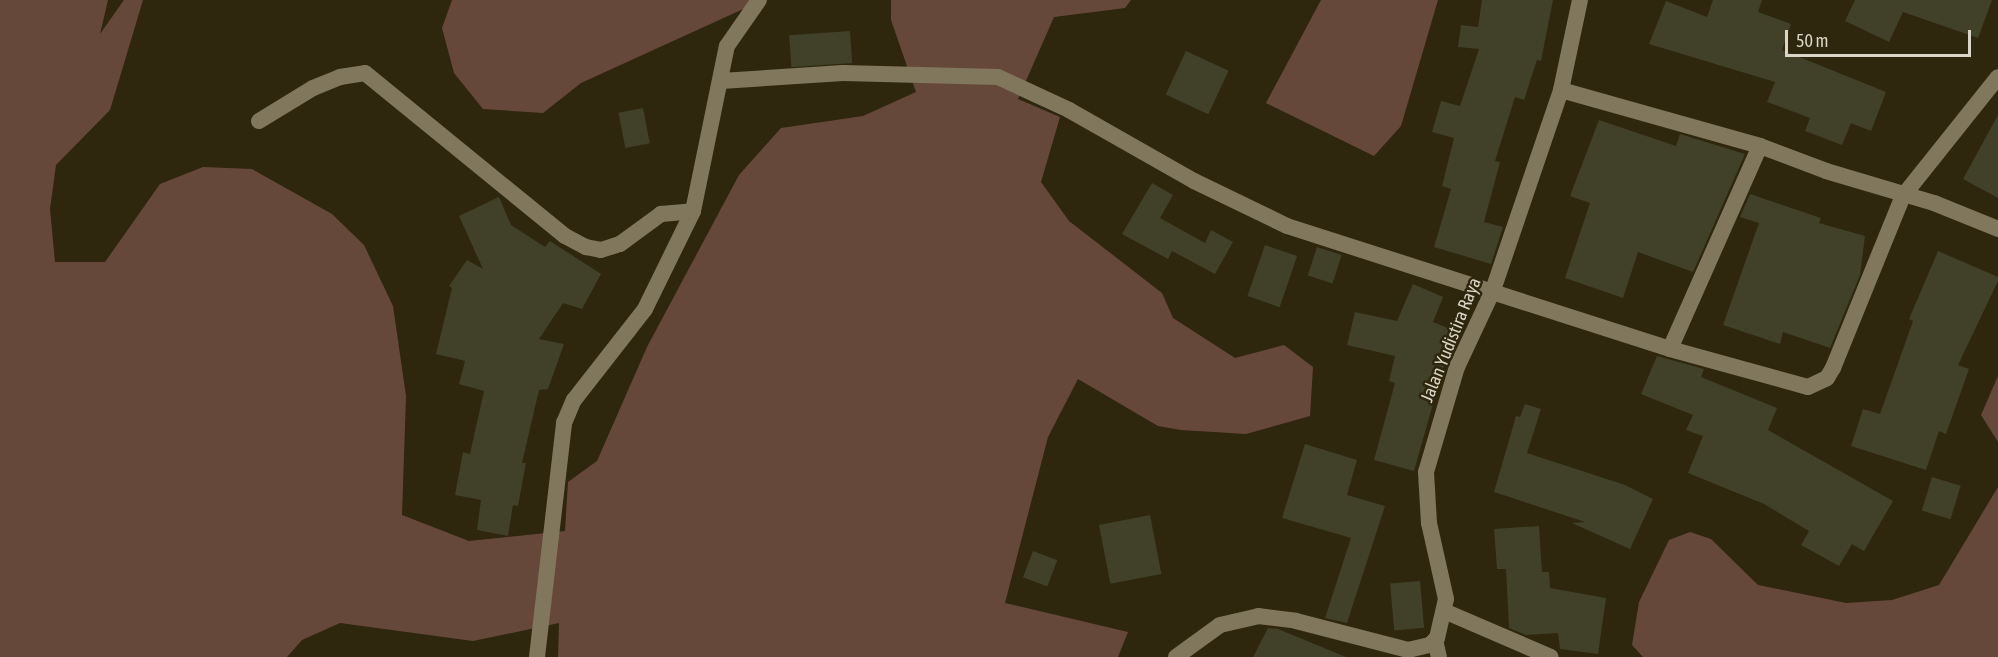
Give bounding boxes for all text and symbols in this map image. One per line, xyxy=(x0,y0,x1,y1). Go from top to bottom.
scale bar xyxy=(1788,18,1974,56)
text: 50 m xyxy=(1796,30,1828,51)
street label: Jalan Yudistira Raya xyxy=(1416,275,1486,405)

